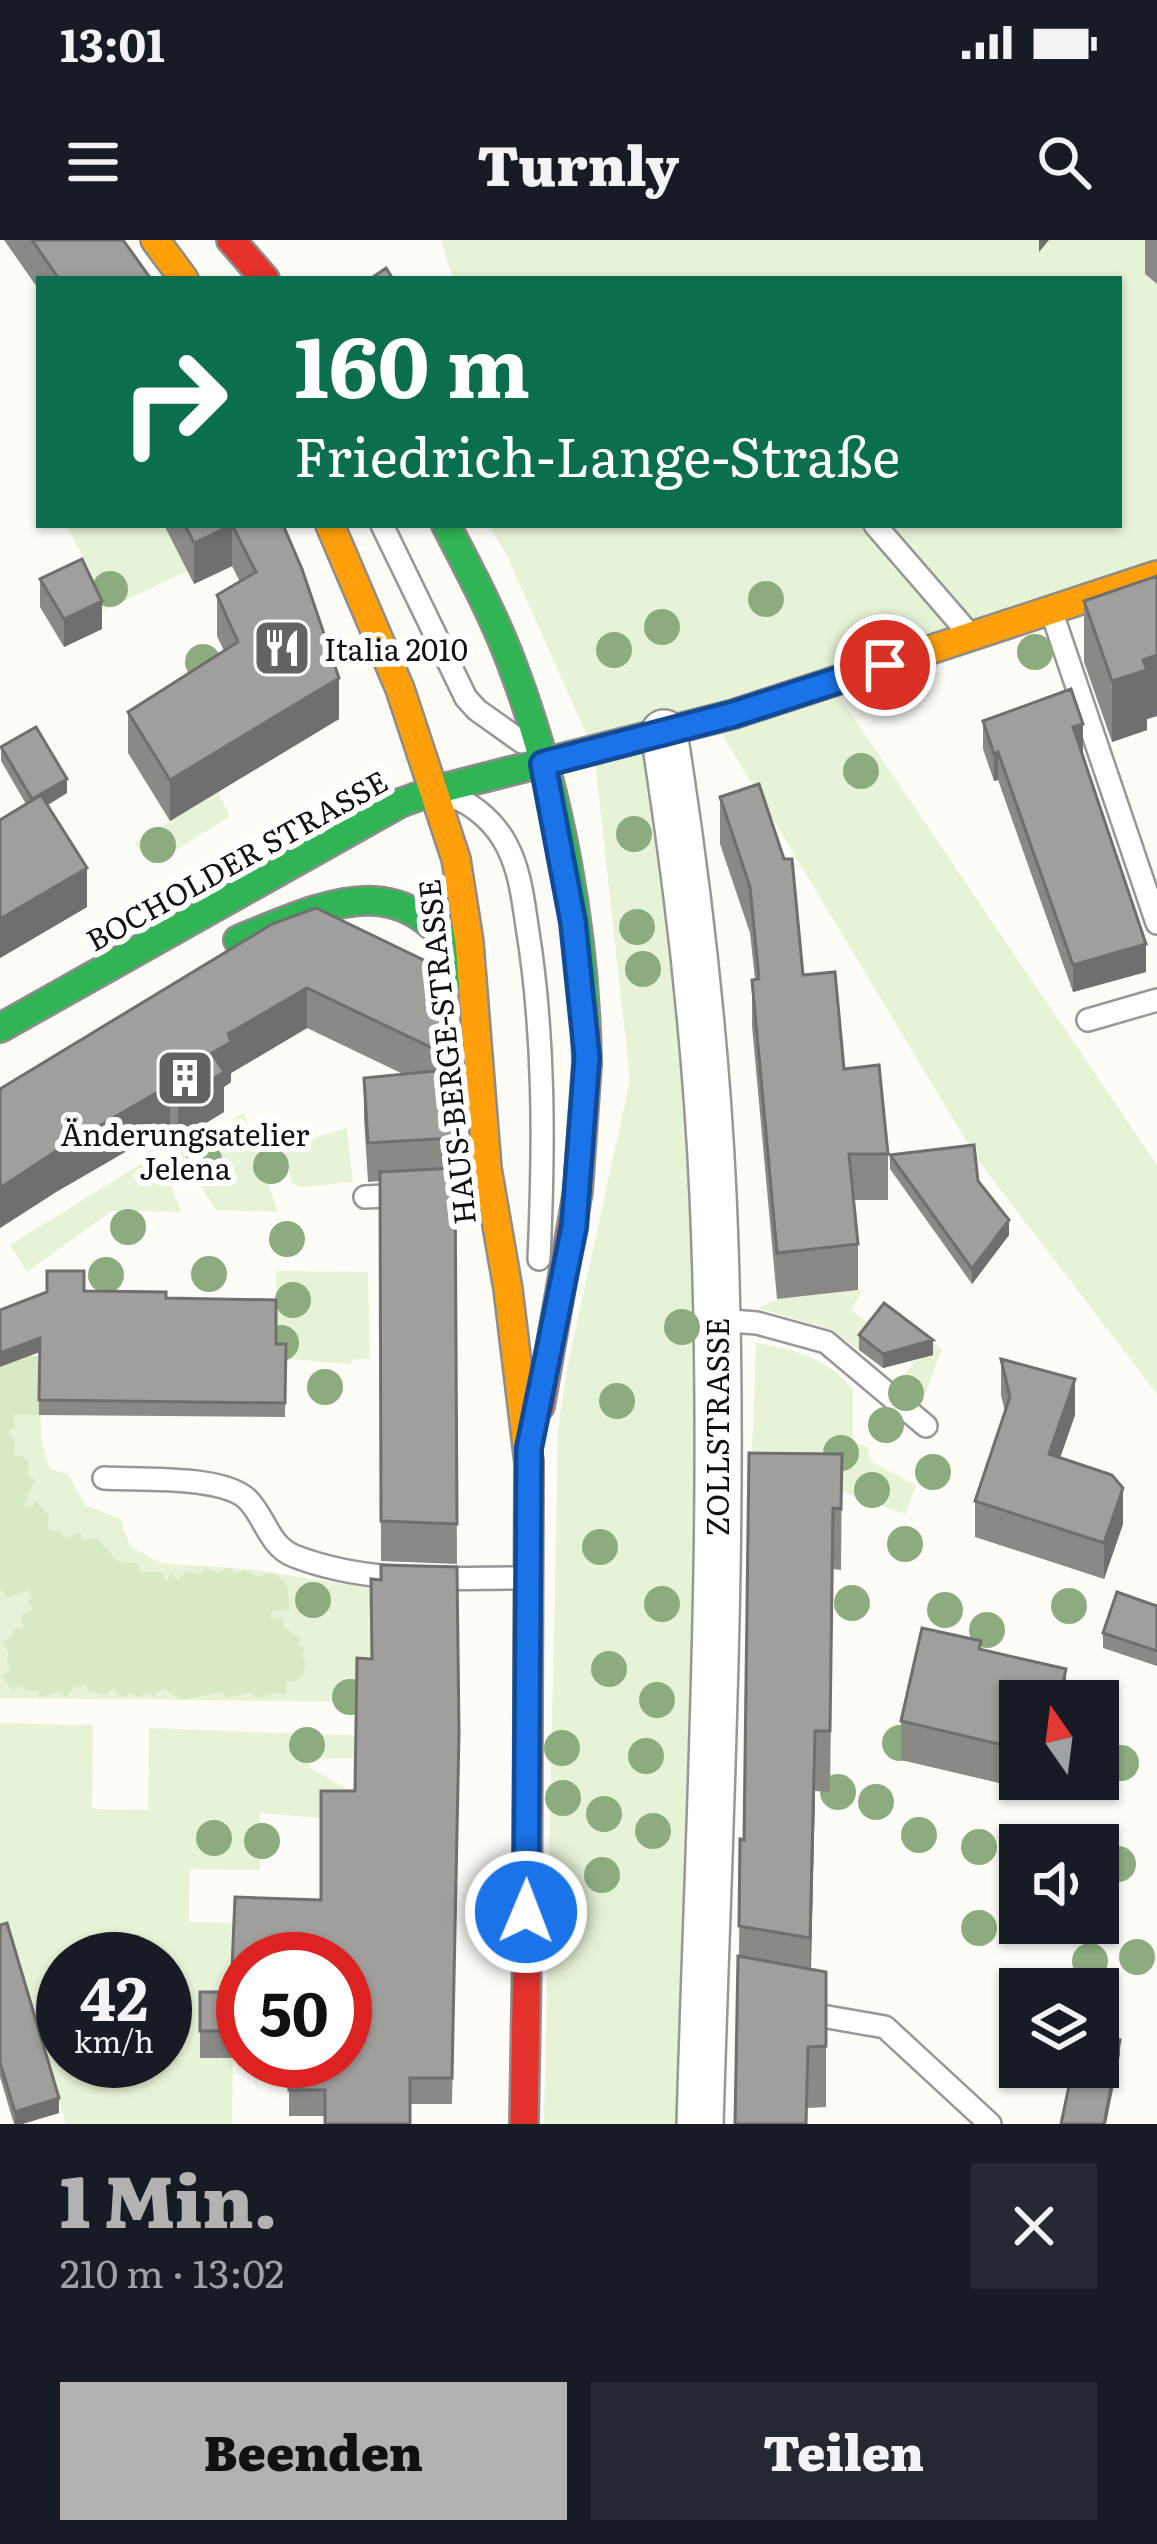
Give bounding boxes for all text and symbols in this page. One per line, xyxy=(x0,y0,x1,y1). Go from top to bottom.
text: 13:01 xyxy=(60,9,165,76)
text: Turnly xyxy=(478,122,679,203)
icon: menu xyxy=(60,129,126,195)
icon: search xyxy=(1031,129,1097,195)
text: 160 m xyxy=(294,299,530,424)
icon: right xyxy=(96,324,252,480)
text: Friedrich-Lange-Straße xyxy=(294,413,900,494)
pin xyxy=(834,614,936,716)
restaurant icon: Italia 2010 xyxy=(251,617,313,679)
place label: Italia 2010 xyxy=(324,626,468,670)
icon: arrive xyxy=(852,632,918,698)
street label: BOCHOLDER STRASSE xyxy=(77,758,395,960)
street label: HAUS-BERGE-STRASSE xyxy=(405,877,485,1227)
building icon: Änderungsatelier Jelena xyxy=(154,1047,216,1109)
place label: Änderungsatelier Jelena xyxy=(60,1111,310,1189)
street label: ZOLLSTRASSE xyxy=(694,1318,738,1536)
north arrow xyxy=(999,1680,1119,1800)
map controls xyxy=(999,1680,1119,2088)
button: sound xyxy=(999,1824,1119,1944)
position arrow xyxy=(463,1849,589,1975)
speed limit sign: 50 xyxy=(216,1932,372,2088)
text: 42 xyxy=(80,1950,148,2039)
button: layers xyxy=(999,1968,1119,2088)
text: km/h xyxy=(74,2018,154,2062)
text: 1 Min. xyxy=(60,2143,277,2250)
button: close xyxy=(971,2163,1097,2289)
text: 210 m · 13:02 xyxy=(60,2242,284,2300)
button: Beenden xyxy=(60,2382,567,2520)
button: Teilen xyxy=(591,2382,1097,2520)

